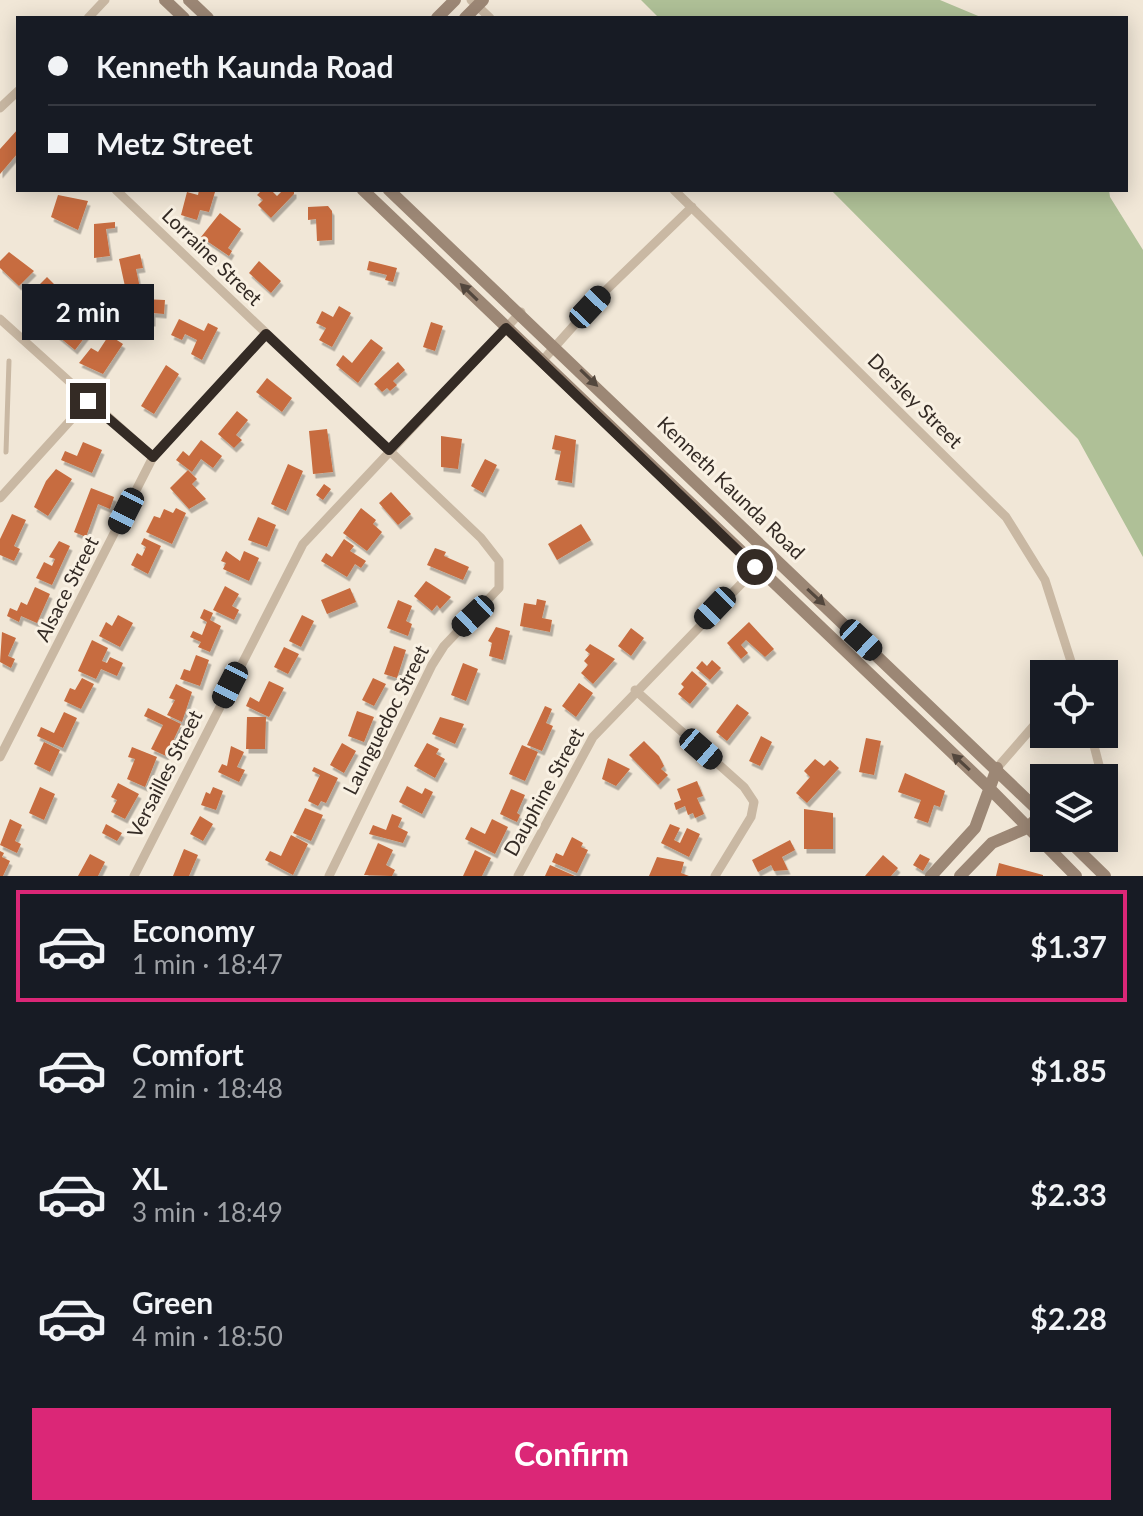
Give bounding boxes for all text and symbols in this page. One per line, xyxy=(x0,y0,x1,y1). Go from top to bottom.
text: Kenneth Kaunda Road xyxy=(96,48,393,84)
text: Metz Street xyxy=(96,125,253,161)
street label: Lorraine Street xyxy=(158,203,268,310)
car xyxy=(565,281,615,333)
one-way arrow xyxy=(460,284,479,302)
callout: 2 min xyxy=(22,285,154,341)
text: 2 min xyxy=(56,296,120,328)
street label: Dersley Street xyxy=(863,348,968,453)
one-way arrow xyxy=(579,368,598,387)
route end xyxy=(70,383,106,419)
street label: Kenneth Kaunda Road xyxy=(653,411,810,564)
car xyxy=(104,484,148,538)
street label: Alsace Street xyxy=(29,532,103,645)
route start xyxy=(737,549,773,585)
car xyxy=(690,582,740,634)
one-way arrow xyxy=(806,588,825,606)
car xyxy=(447,591,499,641)
car xyxy=(835,615,887,665)
street label: Launguedoc Street xyxy=(337,641,433,798)
car xyxy=(208,658,252,712)
map controls xyxy=(1030,660,1118,852)
button: locate xyxy=(1030,660,1118,748)
street label: Versailles Street xyxy=(122,706,207,841)
street label: Dauphine Street xyxy=(498,723,588,860)
car xyxy=(675,724,727,774)
one-way arrow xyxy=(952,753,971,771)
button: layers xyxy=(1030,764,1118,852)
icon: car xyxy=(36,910,108,982)
text: Economy xyxy=(132,912,255,948)
text: $1.37 xyxy=(1030,928,1107,964)
text: 1 min · 18:47 xyxy=(132,948,283,980)
icon: car xyxy=(36,1034,108,1106)
text: Comfort xyxy=(132,1036,244,1072)
text: $1.85 xyxy=(1030,1052,1107,1088)
text: 2 min · 18:48 xyxy=(132,1072,283,1104)
icon: car xyxy=(36,1158,108,1230)
text: XL xyxy=(132,1160,168,1196)
text: $2.33 xyxy=(1030,1176,1107,1212)
text: 3 min · 18:49 xyxy=(132,1196,283,1228)
icon: car xyxy=(36,1282,108,1354)
text: Green xyxy=(132,1284,213,1320)
text: $2.28 xyxy=(1030,1300,1107,1336)
text: 4 min · 18:50 xyxy=(132,1320,283,1352)
button: Confirm xyxy=(32,1408,1111,1500)

